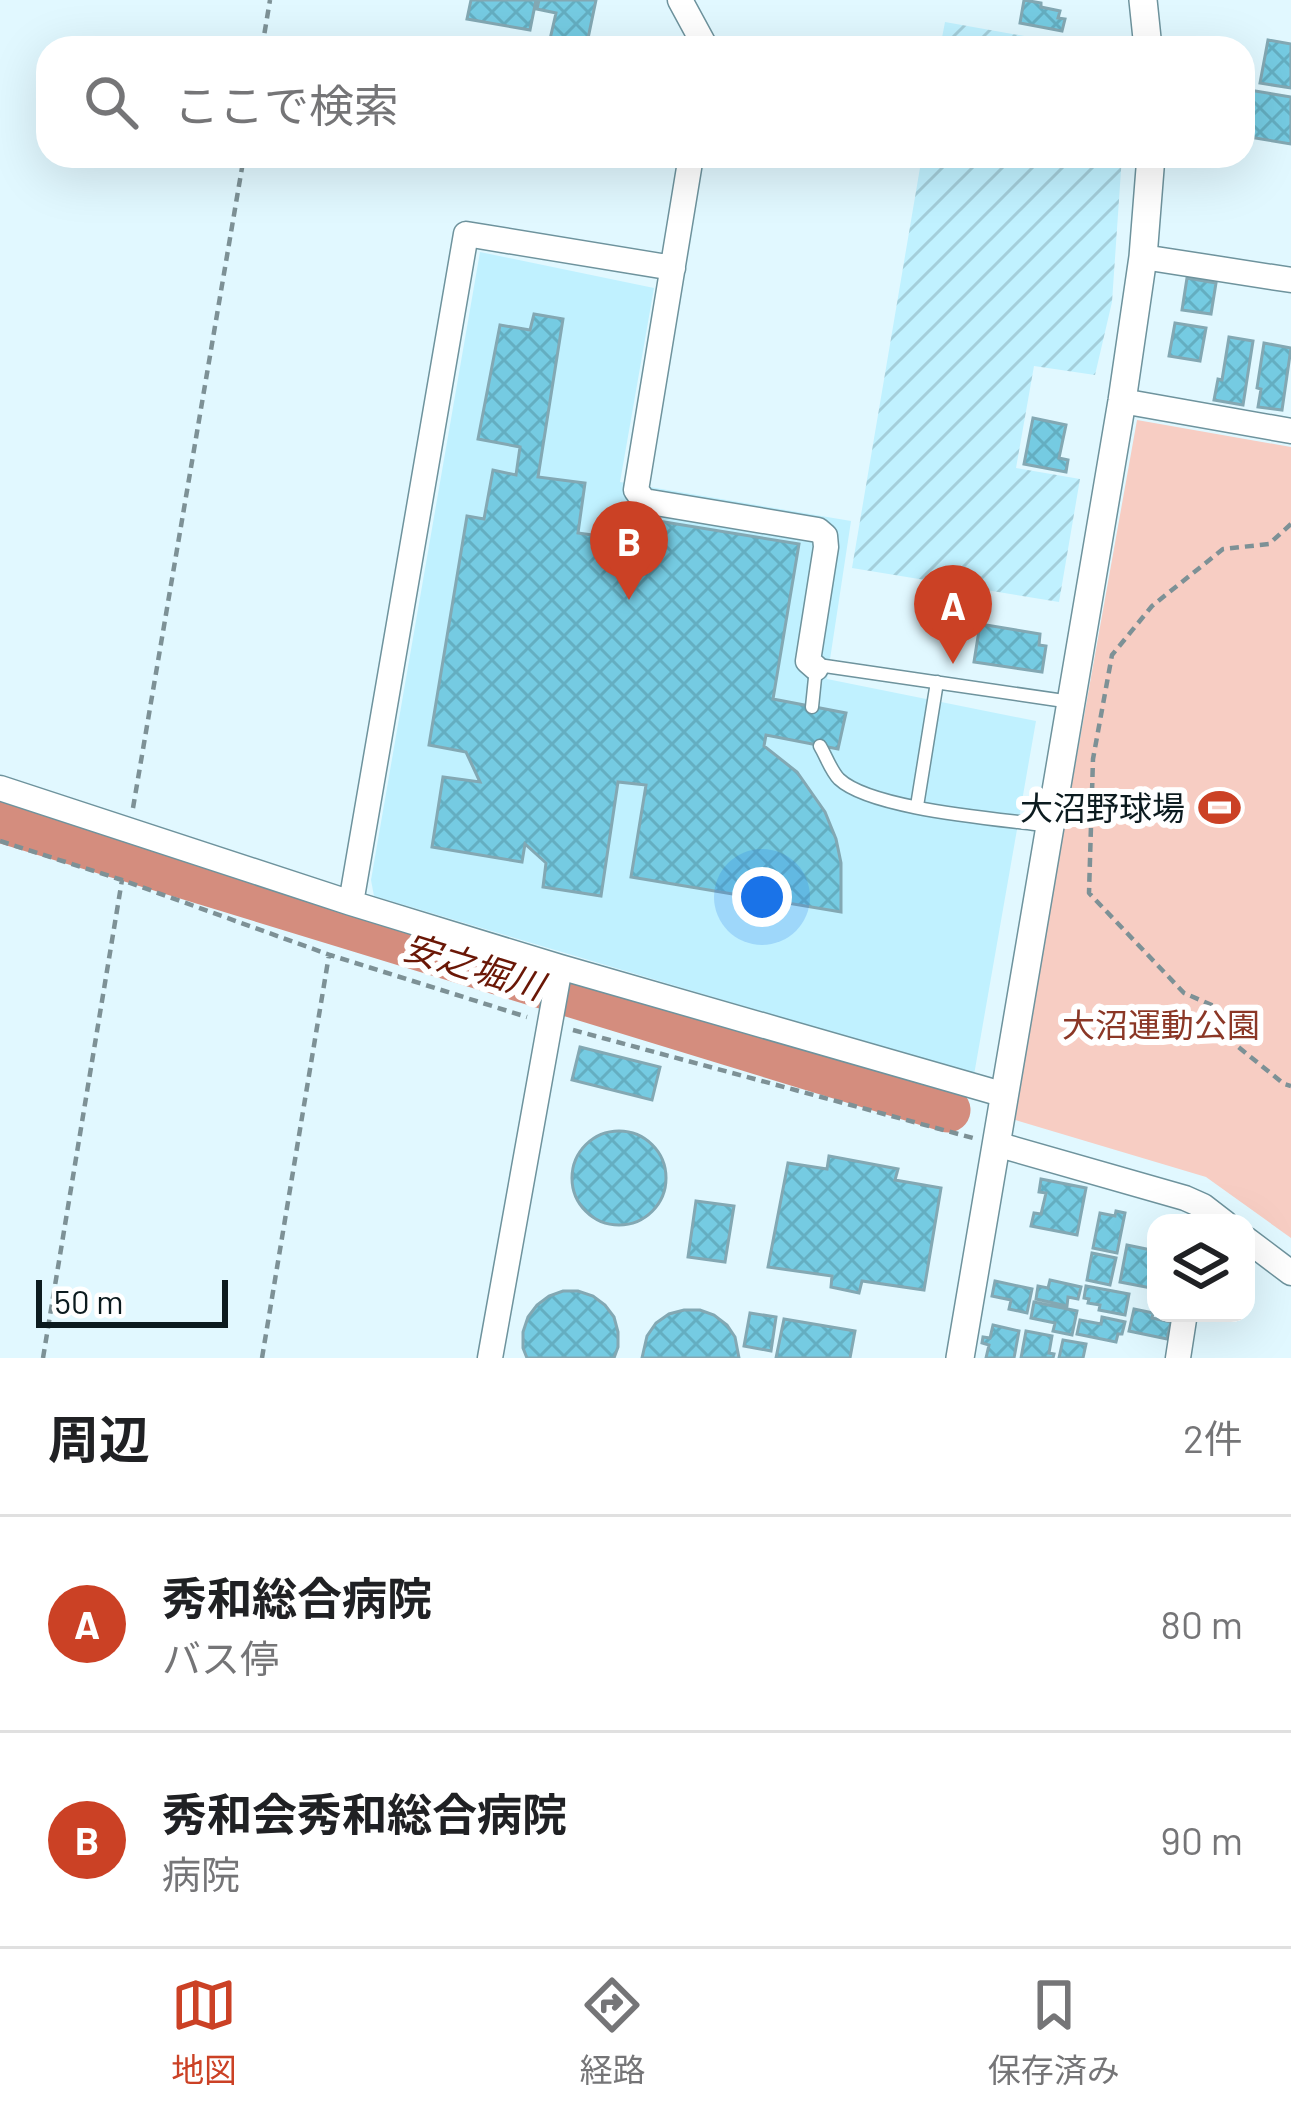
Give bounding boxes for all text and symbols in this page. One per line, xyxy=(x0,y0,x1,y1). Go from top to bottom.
search box xyxy=(36,36,1255,168)
icon: search xyxy=(78,69,144,135)
text: ここで検索 xyxy=(174,77,399,131)
pin: B xyxy=(590,501,668,600)
pin: A xyxy=(914,565,992,664)
sports icon: 大沼野球場 xyxy=(1196,784,1242,830)
place label: 大沼野球場 xyxy=(1020,787,1185,827)
your location xyxy=(732,867,792,927)
water label: 安之堀川 xyxy=(399,923,553,1008)
park label: 大沼運動公園 xyxy=(1062,1004,1260,1044)
map controls xyxy=(1147,1214,1255,1322)
button: layers xyxy=(1147,1214,1255,1322)
scale bar xyxy=(36,1274,228,1327)
text: 50 m xyxy=(54,1281,124,1321)
text: 周辺 xyxy=(48,1407,150,1468)
text: 2件 xyxy=(1183,1414,1243,1461)
text: 秀和総合病院 xyxy=(162,1570,432,1624)
text: A xyxy=(74,1600,100,1647)
text: 80 m xyxy=(1161,1600,1243,1647)
text: バス停 xyxy=(162,1634,279,1681)
text: 秀和会秀和総合病院 xyxy=(162,1786,567,1840)
text: B xyxy=(75,1816,99,1863)
text: 90 m xyxy=(1161,1816,1243,1863)
text: 病院 xyxy=(162,1850,240,1897)
tab: 地図 xyxy=(171,1972,237,2092)
tab: 経路 xyxy=(579,1972,645,2092)
tab: 保存済み xyxy=(988,1972,1120,2092)

